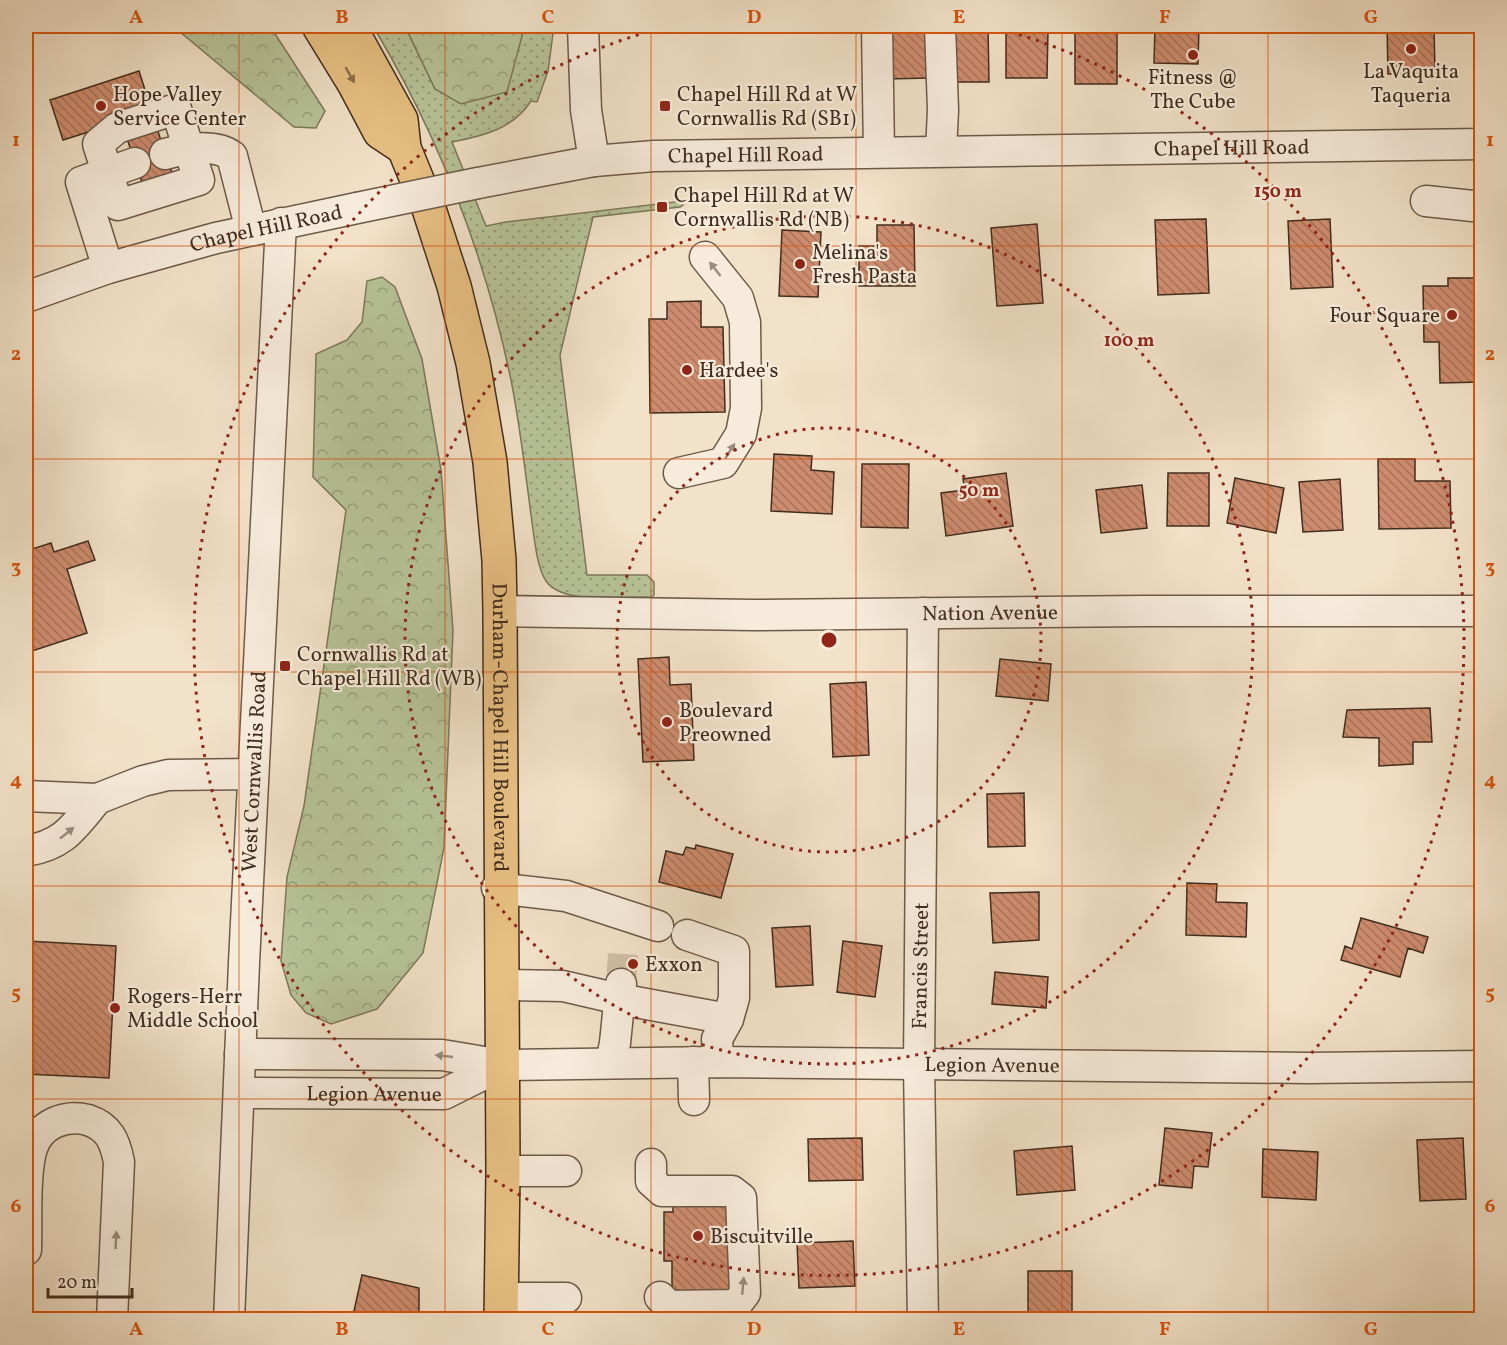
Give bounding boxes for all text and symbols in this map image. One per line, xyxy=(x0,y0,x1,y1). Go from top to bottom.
text: A xyxy=(129,4,143,32)
text: B xyxy=(335,4,349,32)
text: C xyxy=(542,4,555,32)
text: D xyxy=(747,4,761,32)
text: E xyxy=(953,4,965,32)
text: F xyxy=(1159,4,1171,32)
text: G xyxy=(1364,4,1378,32)
marker: La Vaquita Taqueria xyxy=(1404,42,1418,56)
marker: Fitness @ The Cube xyxy=(1186,48,1200,62)
place label: La Vaquita Taqueria xyxy=(1363,58,1459,111)
place label: Fitness @ The Cube xyxy=(1148,64,1238,117)
one-way arrow xyxy=(345,67,355,84)
place label: Hope Valley Service Center xyxy=(113,81,247,134)
place label: Chapel Hill Rd at W Cornwallis Rd (SB1) xyxy=(677,81,857,134)
marker: Hope Valley Service Center xyxy=(94,99,108,113)
marker: Chapel Hill Rd at W Cornwallis Rd (SB1) xyxy=(658,99,672,113)
text: 1 xyxy=(12,127,20,155)
text: 1 xyxy=(1486,127,1494,155)
street label: Chapel Hill Road xyxy=(1154,134,1310,165)
street label: Chapel Hill Road xyxy=(668,141,824,172)
text: 150 m xyxy=(1254,180,1302,205)
place label: Chapel Hill Rd at W Cornwallis Rd (NB) xyxy=(674,182,854,235)
street label: Chapel Hill Road xyxy=(187,198,345,261)
marker: Chapel Hill Rd at W Cornwallis Rd (NB) xyxy=(655,200,669,214)
place label: Melina's Fresh Pasta xyxy=(812,239,917,292)
marker: Melina's Fresh Pasta xyxy=(793,257,807,271)
one-way arrow xyxy=(708,261,721,277)
place label: Four Square xyxy=(1329,302,1440,331)
marker: Four Square xyxy=(1445,308,1459,322)
text: 100 m xyxy=(1104,329,1154,354)
text: 2 xyxy=(11,341,21,369)
text: 2 xyxy=(1485,341,1495,369)
place label: Hardee's xyxy=(699,357,779,386)
marker: Hardee's xyxy=(680,363,694,377)
one-way arrow xyxy=(725,443,736,459)
text: 50 m xyxy=(959,479,999,504)
text: 3 xyxy=(11,554,21,582)
text: 3 xyxy=(1485,554,1495,582)
street label: Durham-Chapel Hill Boulevard xyxy=(483,582,514,872)
street label: Nation Avenue xyxy=(922,599,1058,629)
centre of rings xyxy=(819,630,839,650)
place label: Cornwallis Rd at Chapel Hill Rd (WB) xyxy=(297,641,481,694)
marker: Cornwallis Rd at Chapel Hill Rd (WB) xyxy=(278,659,292,673)
street label: West Cornwallis Road xyxy=(236,670,275,873)
place label: Boulevard Preowned xyxy=(679,697,773,750)
marker: Boulevard Preowned xyxy=(660,715,674,729)
text: 4 xyxy=(10,767,22,795)
text: 4 xyxy=(1484,767,1496,795)
one-way arrow xyxy=(59,827,75,840)
street label: Francis Street xyxy=(906,902,937,1030)
place label: Exxon xyxy=(645,951,703,980)
marker: Exxon xyxy=(626,957,640,971)
text: 5 xyxy=(11,980,21,1008)
text: 5 xyxy=(1485,980,1495,1008)
place label: Rogers-Herr Middle School xyxy=(127,983,258,1036)
marker: Rogers-Herr Middle School xyxy=(108,1001,122,1015)
one-way arrow xyxy=(435,1051,454,1061)
street label: Legion Avenue xyxy=(924,1051,1060,1081)
street label: Legion Avenue xyxy=(306,1080,442,1110)
text: 6 xyxy=(11,1193,22,1221)
text: 6 xyxy=(1485,1193,1496,1221)
place label: Biscuitville xyxy=(710,1223,813,1252)
marker: Biscuitville xyxy=(691,1229,705,1243)
one-way arrow xyxy=(111,1231,120,1250)
scale bar xyxy=(48,1261,132,1299)
text: 20 m xyxy=(57,1271,97,1296)
one-way arrow xyxy=(738,1277,748,1296)
text: A xyxy=(129,1316,143,1344)
text: B xyxy=(335,1316,349,1344)
text: C xyxy=(542,1316,555,1344)
text: D xyxy=(747,1316,761,1344)
text: E xyxy=(953,1316,965,1344)
text: F xyxy=(1159,1316,1171,1344)
text: G xyxy=(1364,1316,1378,1344)

